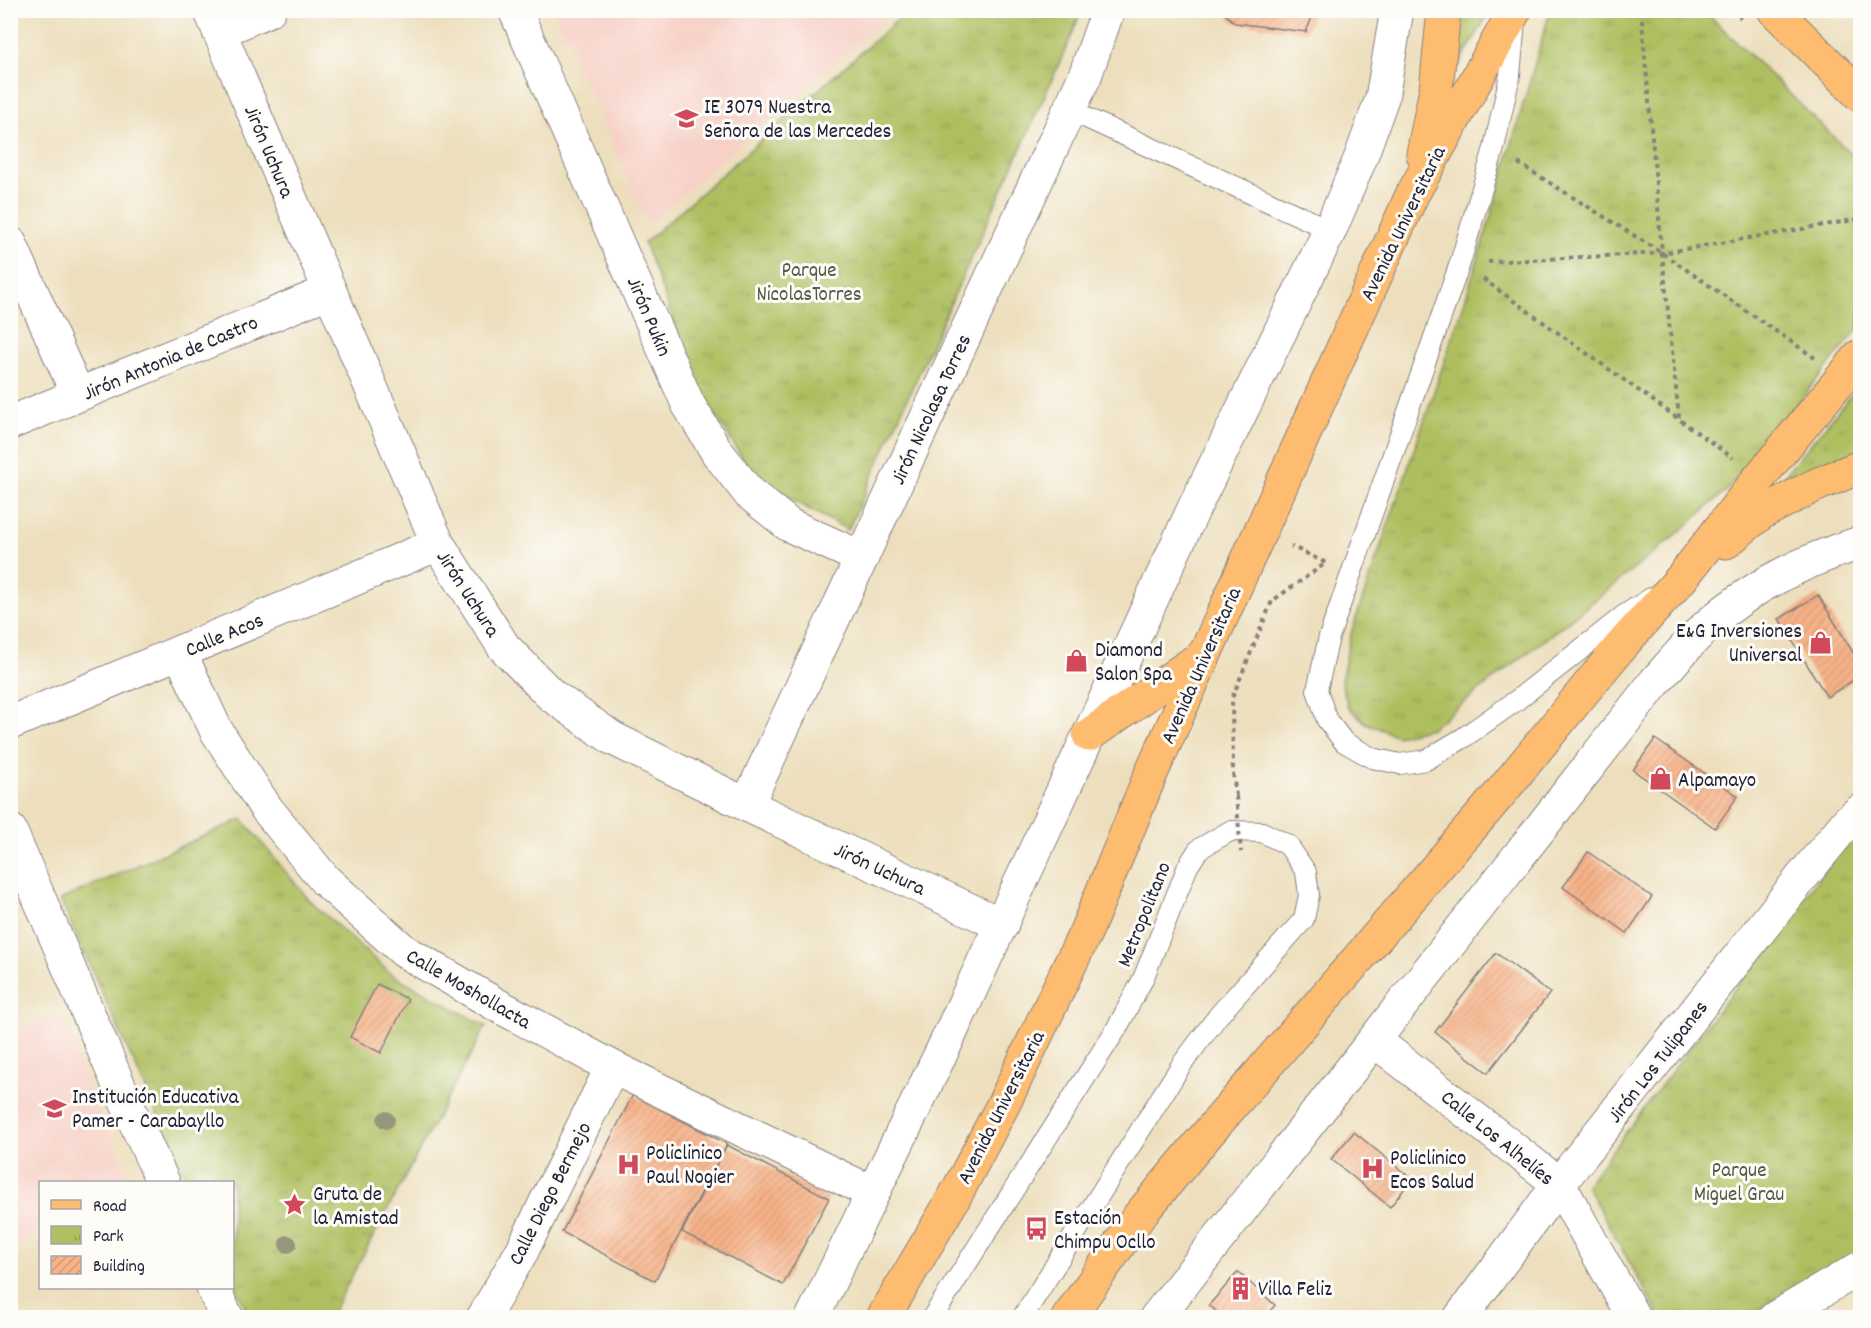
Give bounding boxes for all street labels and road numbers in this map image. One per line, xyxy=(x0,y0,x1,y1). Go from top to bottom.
street label: Jirón Uchura xyxy=(234,101,301,204)
street label: Avenida Universitaria xyxy=(1354,141,1456,307)
street label: Jirón Pukin xyxy=(617,273,677,362)
street label: Jirón Antonia de Castro xyxy=(79,309,263,410)
street label: Jirón Nicolasa Torres xyxy=(885,330,981,490)
street label: Jirón Uchura xyxy=(427,545,506,645)
street label: Avenida Universitaria xyxy=(1155,582,1251,749)
street label: Calle Acos xyxy=(181,607,269,667)
street label: Jirón Uchura xyxy=(828,836,931,906)
street label: Metropolitano xyxy=(1111,858,1180,972)
street label: Calle Moshollacta xyxy=(400,943,536,1039)
street label: Jirón Los Tulipanes xyxy=(1602,995,1717,1131)
street label: Avenida Universitaria xyxy=(951,1025,1055,1190)
street label: Calle Los Alhelíes xyxy=(1433,1084,1559,1194)
street label: Calle Diego Bermejo xyxy=(503,1118,601,1271)

